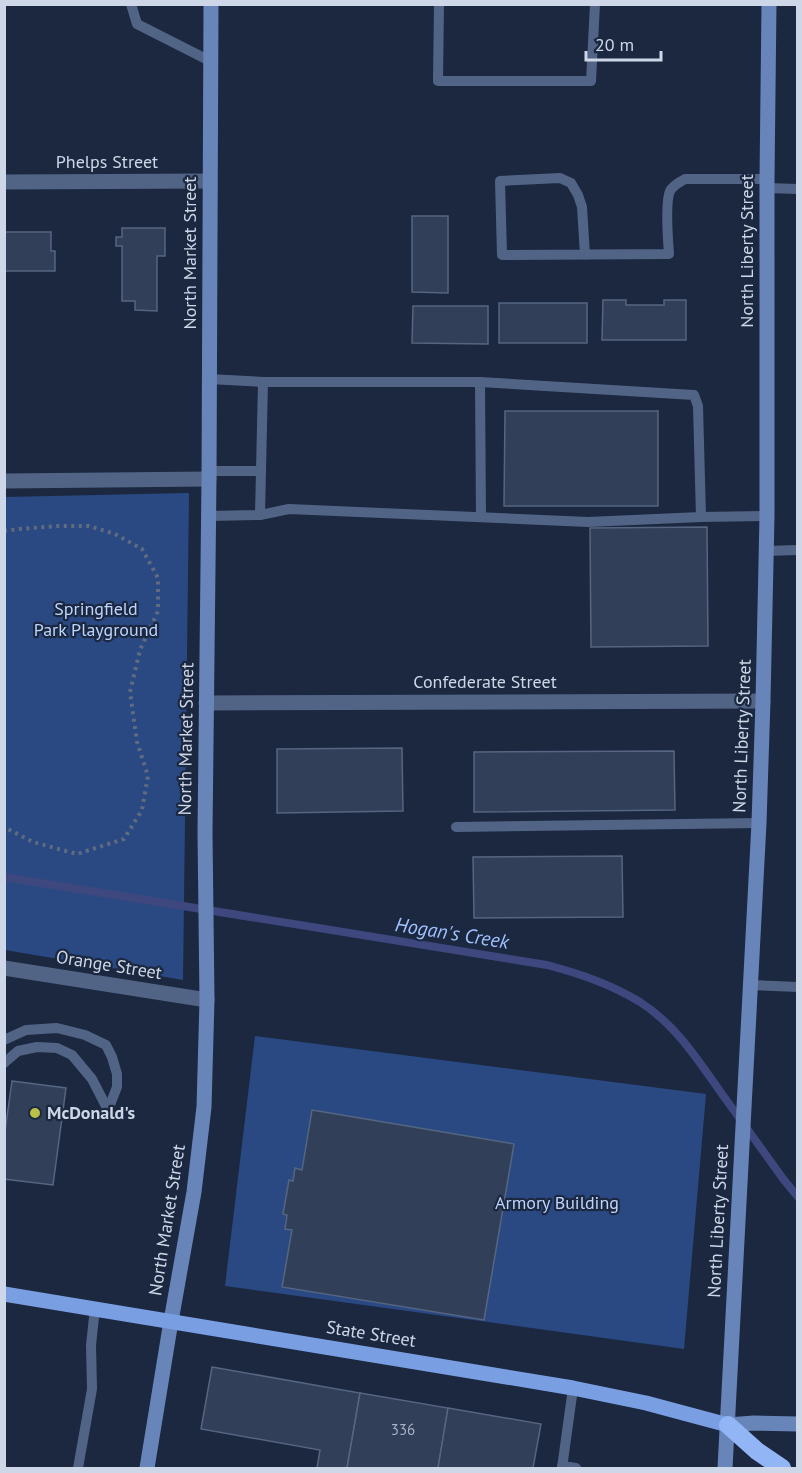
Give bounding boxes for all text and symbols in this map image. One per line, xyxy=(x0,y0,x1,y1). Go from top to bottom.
scale bar xyxy=(586,24,661,62)
text: 20 m xyxy=(595,33,634,56)
street label: Phelps Street xyxy=(56,150,158,173)
street label: North Liberty Street xyxy=(735,174,758,328)
street label: North Market Street xyxy=(178,177,201,329)
park label: Springfield Park Playground xyxy=(34,597,158,641)
street label: North Liberty Street xyxy=(727,659,756,813)
street label: North Market Street xyxy=(173,662,198,816)
street label: Confederate Street xyxy=(413,670,557,693)
water label: Hogan's Creek xyxy=(393,911,512,955)
street label: Orange Street xyxy=(55,945,164,984)
place label: McDonald's xyxy=(47,1101,135,1124)
marker: McDonald's xyxy=(28,1106,42,1120)
street label: North Market Street xyxy=(143,1143,190,1297)
street label: North Liberty Street xyxy=(702,1144,733,1298)
park label: Armory Building xyxy=(495,1191,619,1214)
street label: State Street xyxy=(325,1315,418,1352)
house number: 336 xyxy=(391,1420,415,1439)

